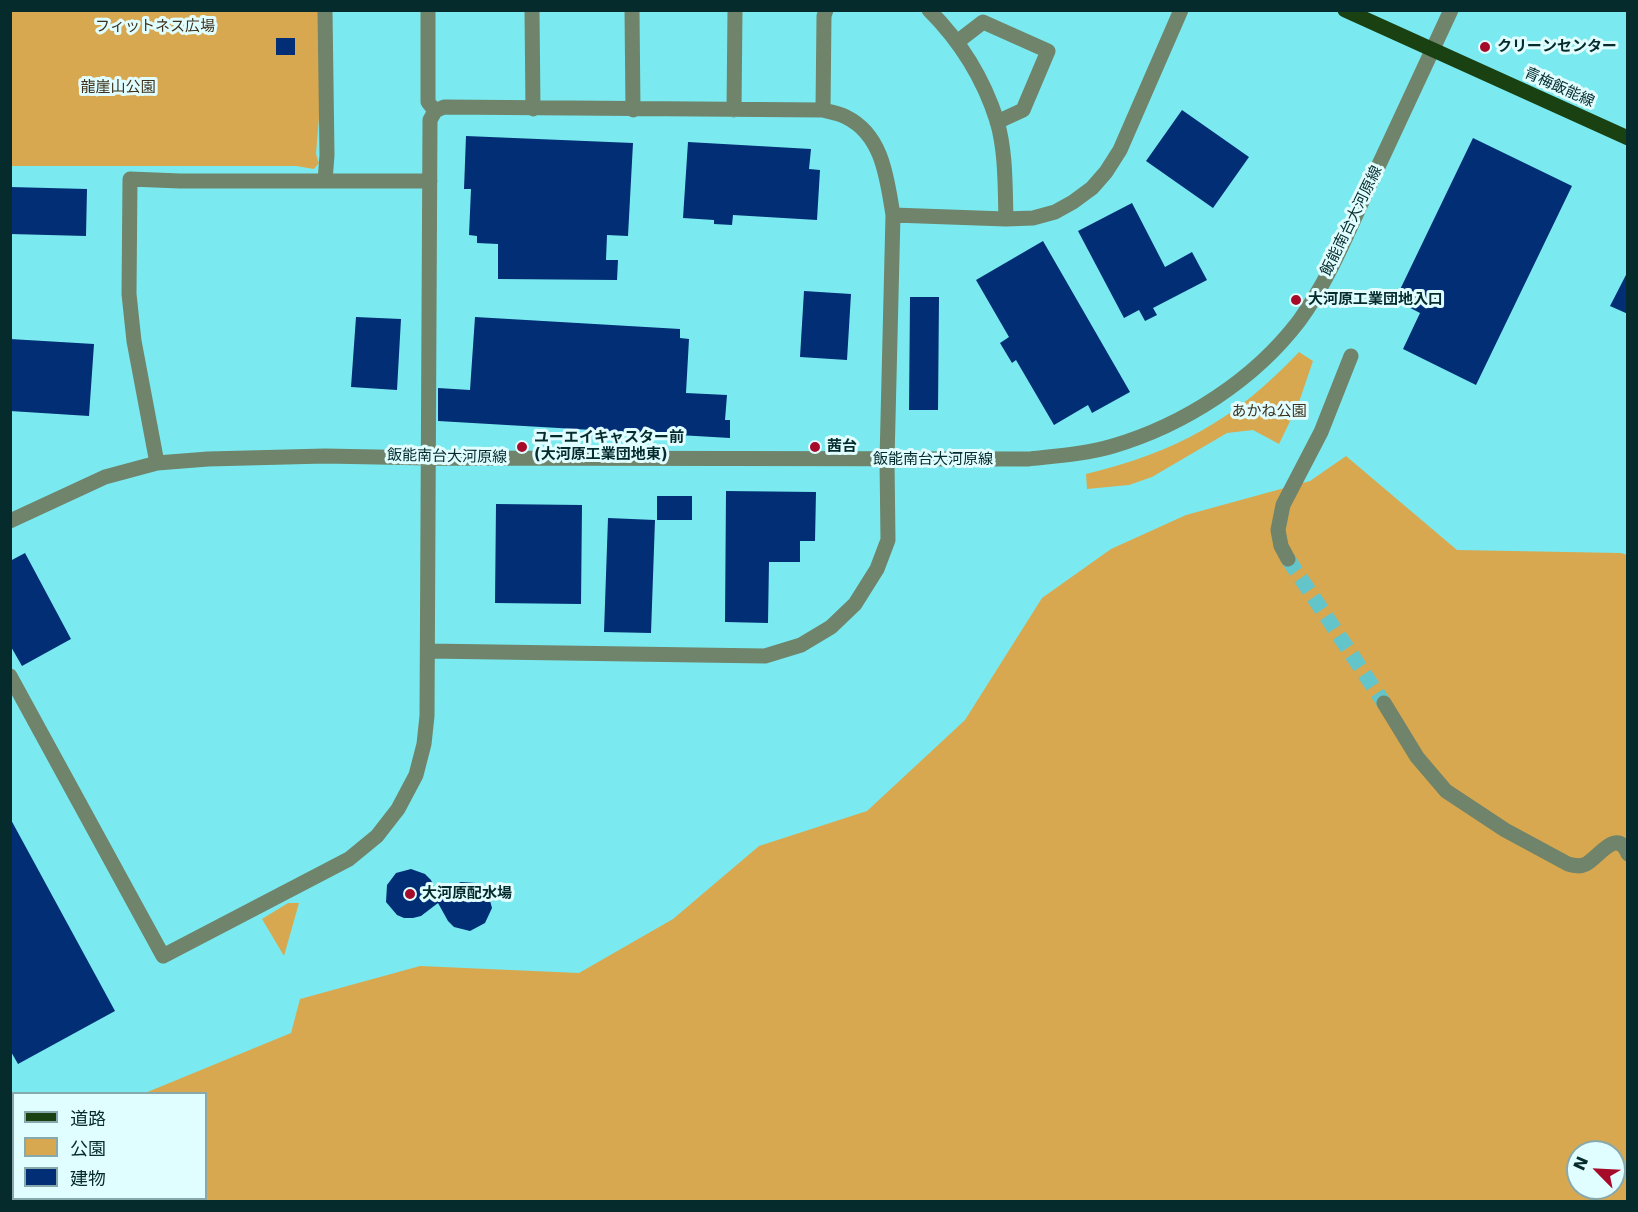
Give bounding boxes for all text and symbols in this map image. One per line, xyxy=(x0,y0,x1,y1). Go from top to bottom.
park label: フィットネス広場 xyxy=(95,18,215,36)
place label: クリーンセンター xyxy=(1497,38,1617,56)
marker: クリーンセンター xyxy=(1478,40,1492,54)
street label: 青梅飯能線 xyxy=(1521,65,1597,111)
park label: 龍崖山公園 xyxy=(81,79,155,97)
street label: 飯能南台大河原線 xyxy=(1318,163,1386,279)
place label: 大河原工業団地入口 xyxy=(1308,291,1443,309)
marker: 大河原工業団地入口 xyxy=(1289,293,1303,307)
park label: あかね公園 xyxy=(1232,403,1306,421)
place label: ユーエイキャスター前 (大河原工業団地東) xyxy=(534,429,684,464)
place label: 茜台 xyxy=(827,438,857,456)
marker: ユーエイキャスター前 (大河原工業団地東) xyxy=(515,440,529,454)
marker: 茜台 xyxy=(808,440,822,454)
street label: 飯能南台大河原線 xyxy=(387,447,507,467)
street label: 飯能南台大河原線 xyxy=(873,451,993,469)
place label: 大河原配水場 xyxy=(422,885,512,903)
marker: 大河原配水場 xyxy=(403,887,417,901)
legend xyxy=(12,1092,207,1200)
text: 道路 xyxy=(70,1108,106,1129)
text: 公園 xyxy=(70,1138,106,1159)
north arrow xyxy=(1566,1140,1626,1200)
text: N xyxy=(1570,1153,1592,1173)
text: 建物 xyxy=(70,1168,106,1189)

